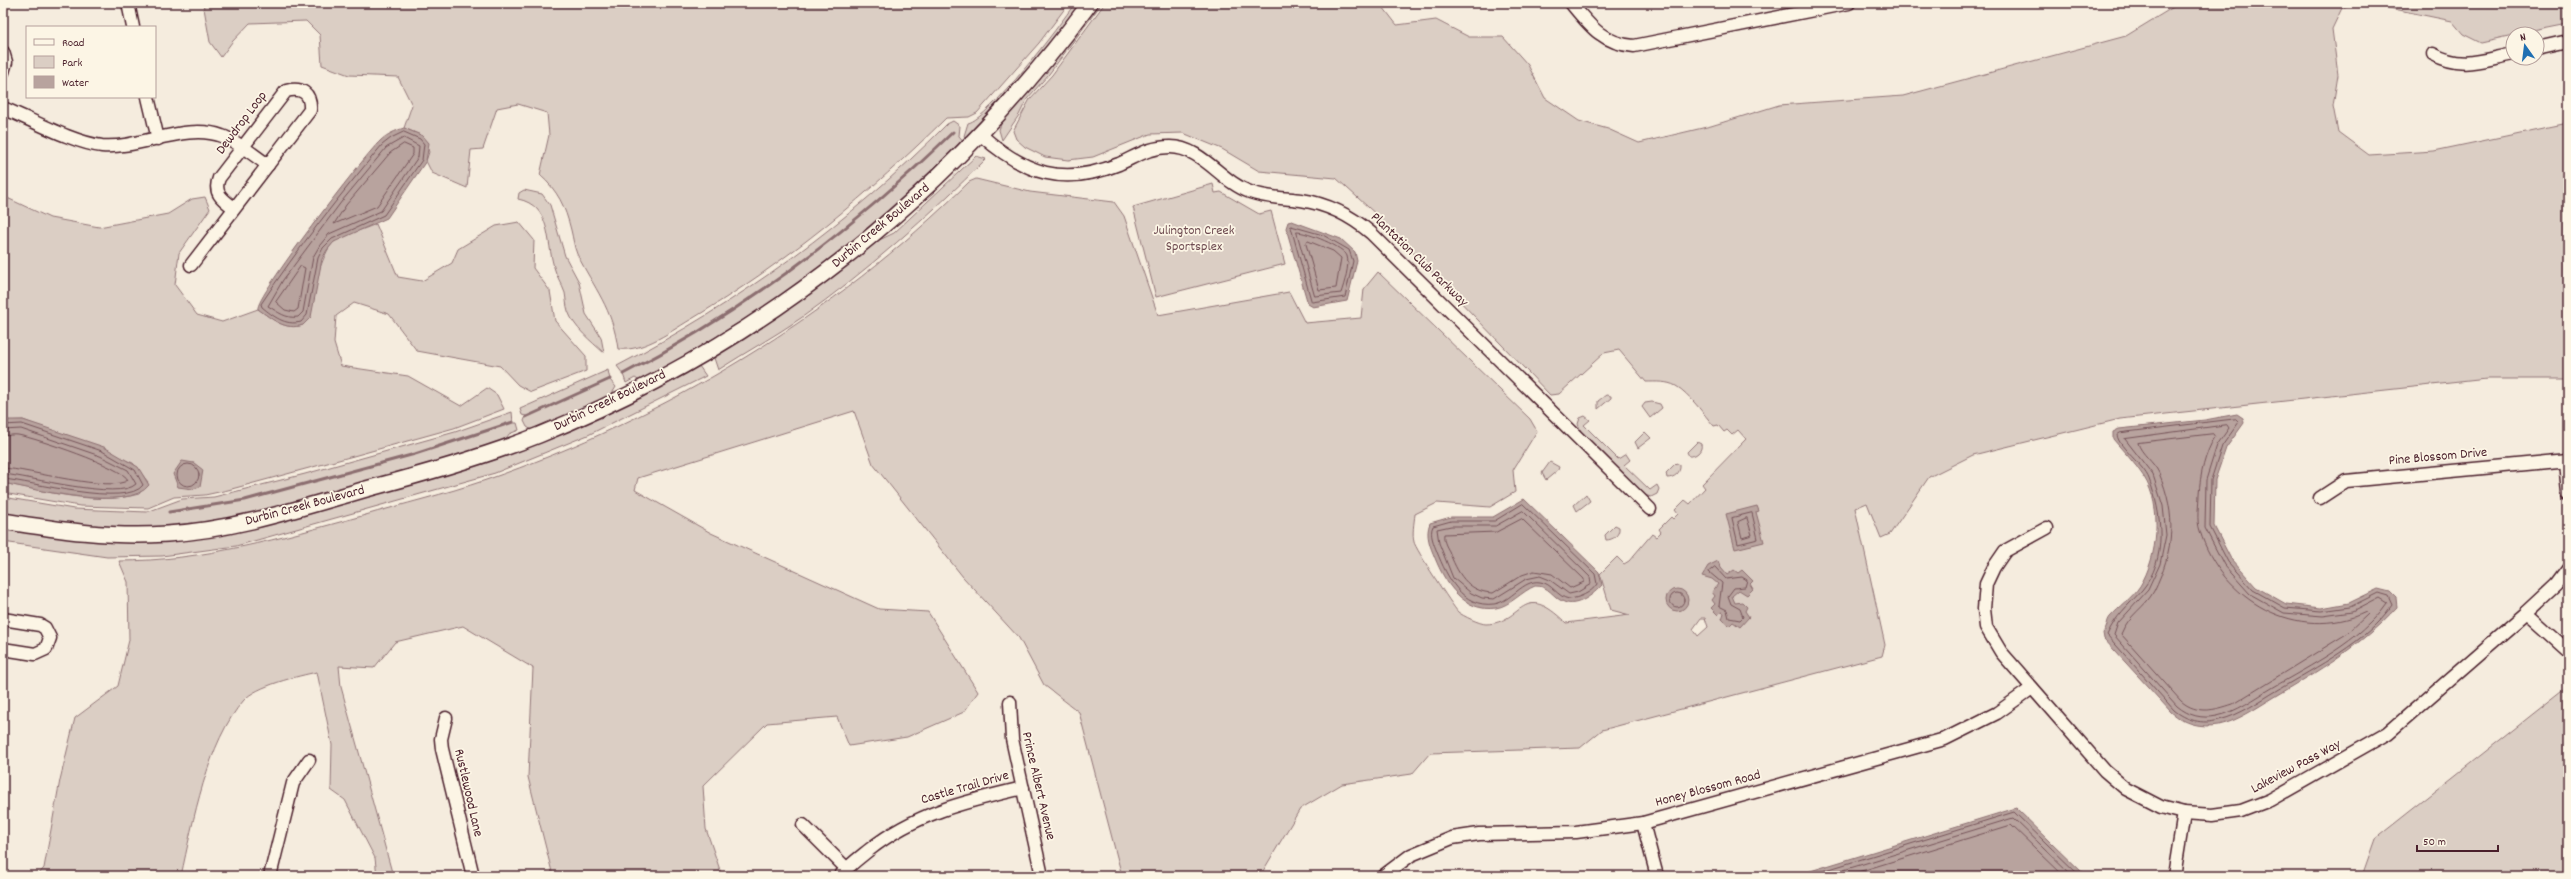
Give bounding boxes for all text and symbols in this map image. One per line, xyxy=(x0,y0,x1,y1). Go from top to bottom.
legend xyxy=(26,26,156,98)
north arrow xyxy=(2505,26,2545,66)
text: N xyxy=(2518,30,2528,47)
text: Road xyxy=(62,35,84,52)
text: Park xyxy=(62,55,83,72)
text: Water xyxy=(62,75,89,92)
street label: Dewdrop Loop xyxy=(212,87,272,159)
street label: Durbin Creek Boulevard xyxy=(828,179,934,273)
street label: Plantation Club Parkway xyxy=(1366,208,1472,312)
park label: Julington Creek Sportsplex xyxy=(1154,221,1235,257)
street label: Durbin Creek Boulevard xyxy=(550,365,670,437)
street label: Pine Blossom Drive xyxy=(2388,443,2488,471)
street label: Durbin Creek Boulevard xyxy=(243,480,367,532)
street label: Prince Albert Avenue xyxy=(1016,730,1060,842)
street label: Lakeview Pass Way xyxy=(2248,735,2345,799)
street label: Rustlewood Lane xyxy=(448,747,488,839)
street label: Honey Blossom Road xyxy=(1653,765,1763,813)
street label: Castle Trail Drive xyxy=(919,766,1011,810)
scale bar xyxy=(2417,827,2498,853)
text: 50 m xyxy=(2423,834,2446,851)

